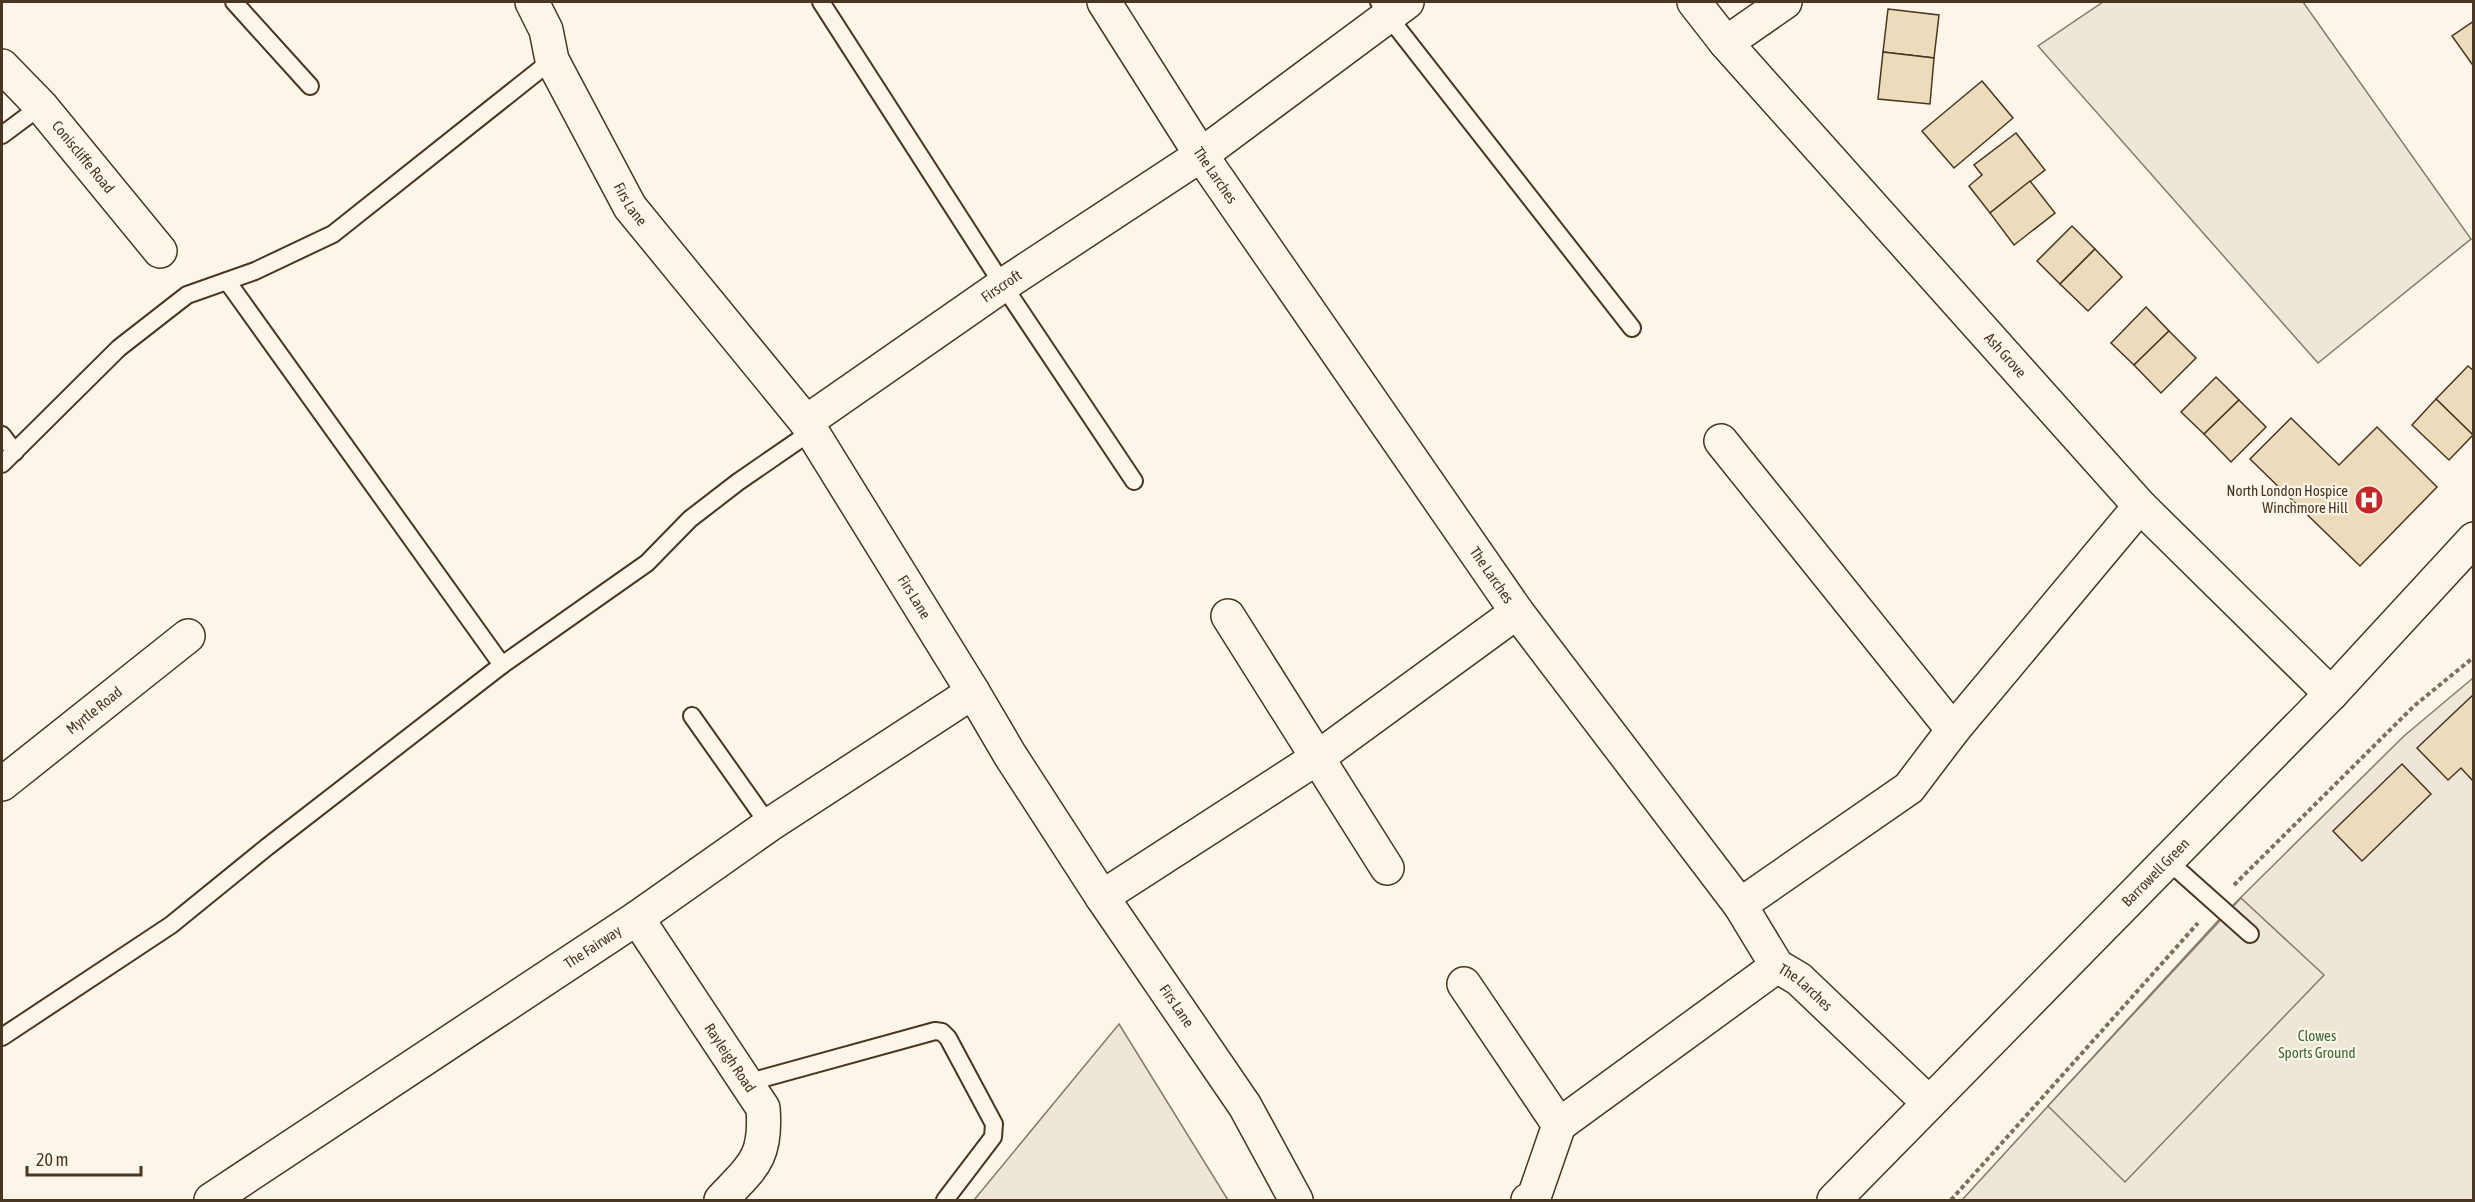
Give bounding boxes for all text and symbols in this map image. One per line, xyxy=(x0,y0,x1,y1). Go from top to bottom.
street label: Coniscliffe Road xyxy=(49,117,118,196)
street label: The Larches xyxy=(1190,144,1241,207)
street label: Firs Lane xyxy=(611,179,651,229)
street label: Firscroft xyxy=(978,266,1024,305)
street label: Ash Grove xyxy=(1981,329,2030,381)
place label: North London Hospice Winchmore Hill xyxy=(2227,482,2348,516)
hospital icon: North London Hospice Winchmore Hill xyxy=(2353,484,2385,516)
street label: The Larches xyxy=(1467,543,1517,606)
street label: Firs Lane xyxy=(895,572,935,622)
street label: Myrtle Road xyxy=(63,683,125,737)
street label: Barrowell Green xyxy=(2118,835,2192,910)
street label: The Fairway xyxy=(561,922,624,972)
street label: The Larches xyxy=(1776,960,1836,1014)
street label: Firs Lane xyxy=(1156,981,1198,1031)
street label: Rayleigh Road xyxy=(701,1020,759,1095)
park label: Clowes Sports Ground xyxy=(2278,1027,2356,1061)
scale bar xyxy=(27,1139,141,1177)
text: 20 m xyxy=(36,1149,68,1170)

